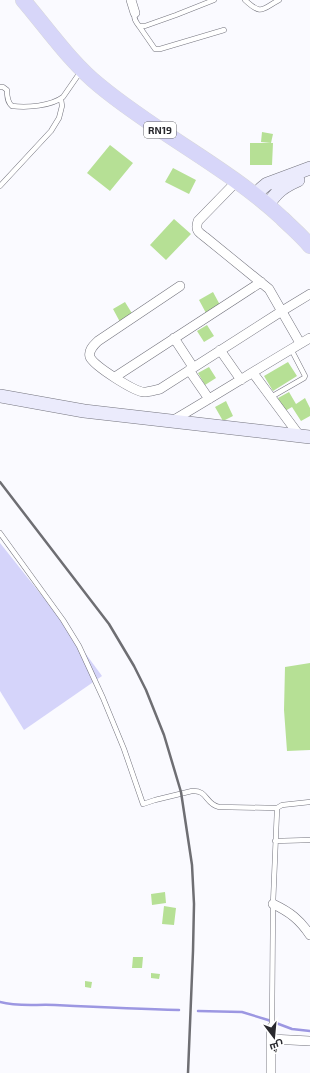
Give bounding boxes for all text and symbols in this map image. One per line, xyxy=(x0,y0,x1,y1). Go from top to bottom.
road number: RN19 xyxy=(144,122,176,138)
north arrow xyxy=(254,1017,294,1057)
text: ش xyxy=(268,1038,285,1055)

